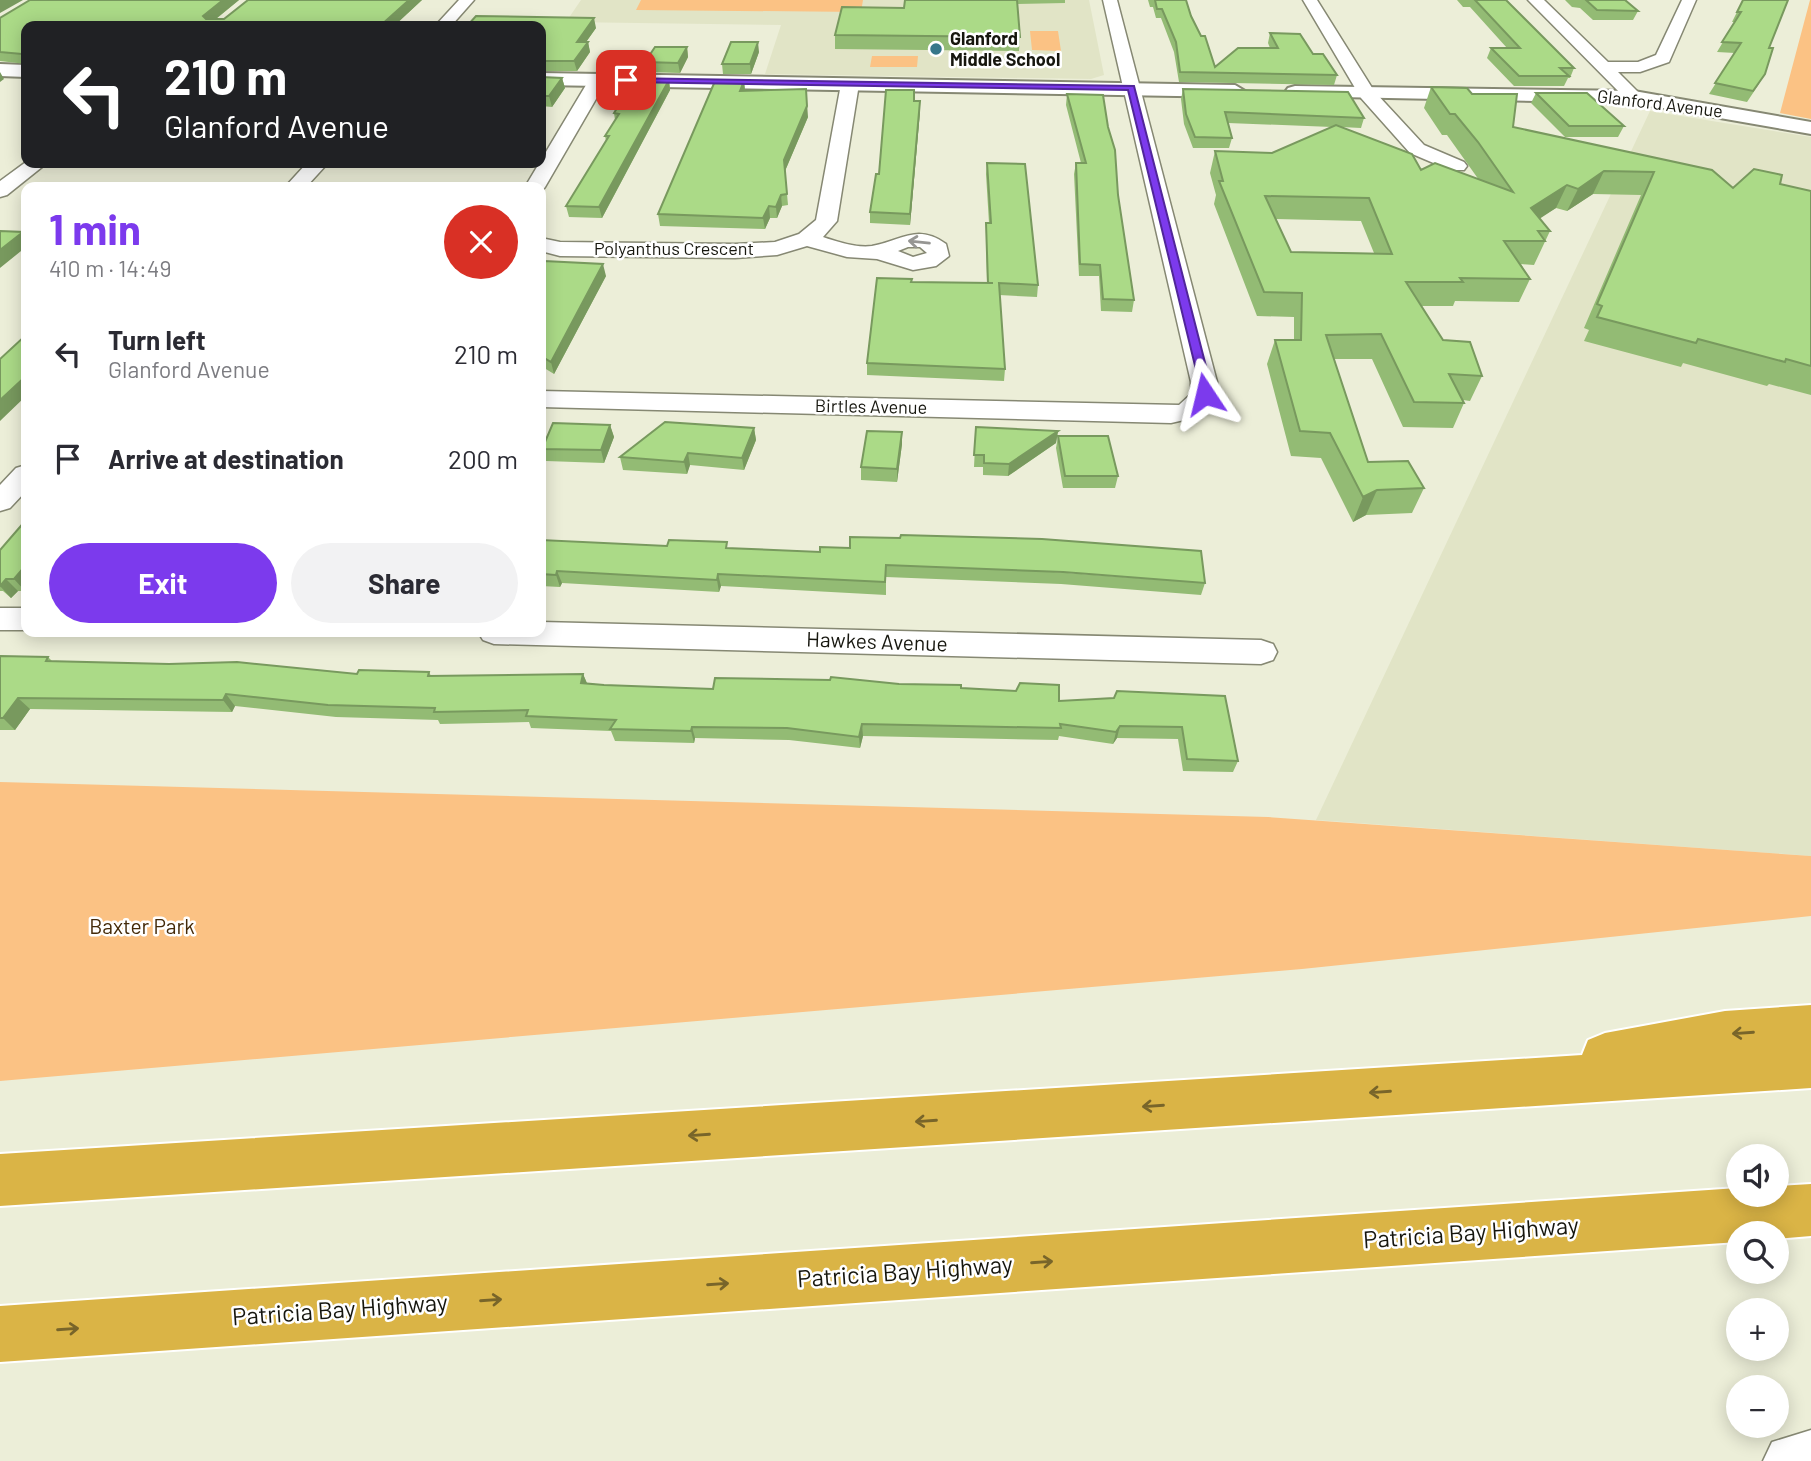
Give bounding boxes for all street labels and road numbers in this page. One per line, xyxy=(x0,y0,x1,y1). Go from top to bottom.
street label: Glanford Avenue xyxy=(1596,84,1724,122)
street label: Polyanthus Crescent xyxy=(594,237,754,259)
street label: Birtles Avenue xyxy=(815,394,927,418)
street label: Hawkes Avenue xyxy=(806,626,948,655)
street label: Patricia Bay Highway xyxy=(1362,1210,1580,1254)
street label: Patricia Bay Highway xyxy=(796,1249,1014,1293)
street label: Patricia Bay Highway xyxy=(231,1287,449,1331)

